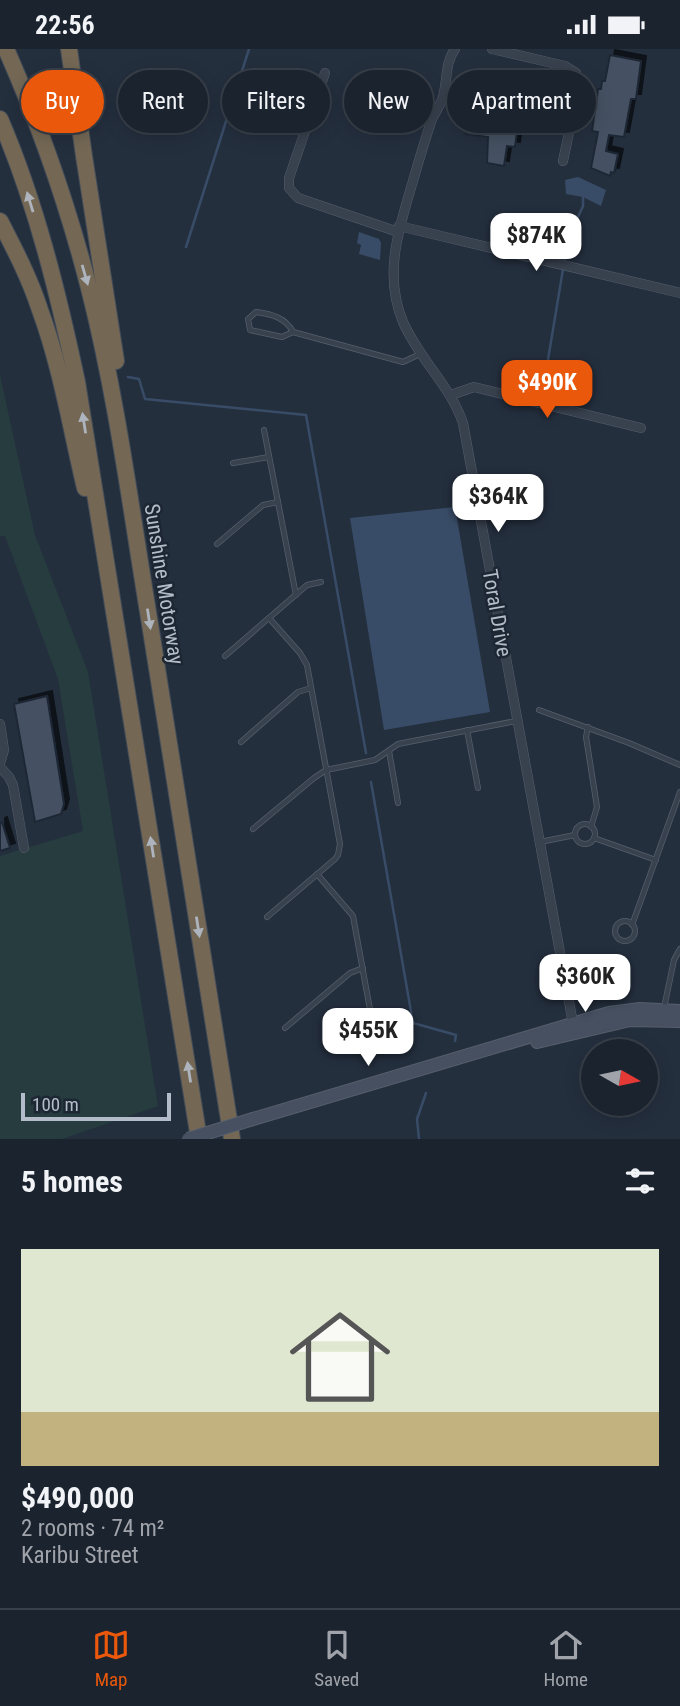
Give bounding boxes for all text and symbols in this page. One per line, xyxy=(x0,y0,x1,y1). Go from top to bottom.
text: 22:56 xyxy=(35,10,95,40)
chip: Buy xyxy=(21,70,104,133)
chip: Rent xyxy=(118,70,208,133)
chip: Filters xyxy=(222,70,330,133)
chip: New xyxy=(344,70,433,133)
chip: Apartment xyxy=(447,70,596,133)
one-way arrow xyxy=(24,191,35,212)
pin: $874K xyxy=(487,213,585,273)
text: $874K xyxy=(506,222,566,249)
one-way arrow xyxy=(81,265,91,286)
pin: $490K xyxy=(498,361,596,420)
text: $490K xyxy=(517,369,577,396)
one-way arrow xyxy=(78,412,89,434)
pin: $364K xyxy=(449,475,547,534)
text: $364K xyxy=(468,483,528,510)
street label: Sunshine Motorway xyxy=(139,502,189,666)
street label: Toral Drive xyxy=(478,568,516,659)
one-way arrow xyxy=(144,608,155,630)
one-way arrow xyxy=(147,836,158,858)
one-way arrow xyxy=(193,916,204,938)
pin: $360K xyxy=(536,955,634,1014)
text: $360K xyxy=(555,963,615,990)
pin: $455K xyxy=(319,1009,417,1068)
text: $455K xyxy=(338,1017,398,1044)
north arrow xyxy=(581,1039,658,1117)
map controls xyxy=(581,1039,658,1116)
one-way arrow xyxy=(183,1061,194,1083)
scale bar xyxy=(21,1090,172,1122)
text: 100 m xyxy=(32,1093,79,1116)
icon: filters xyxy=(621,1162,659,1200)
text: 5 homes xyxy=(21,1164,123,1199)
icon: home xyxy=(277,1294,403,1420)
text: $490,000 xyxy=(21,1480,134,1515)
text: 2 rooms · 74 m² xyxy=(21,1515,164,1542)
text: Karibu Street xyxy=(21,1542,138,1569)
tab: Map xyxy=(92,1626,130,1691)
tab: Saved xyxy=(314,1626,359,1691)
tab: Home xyxy=(543,1626,588,1691)

